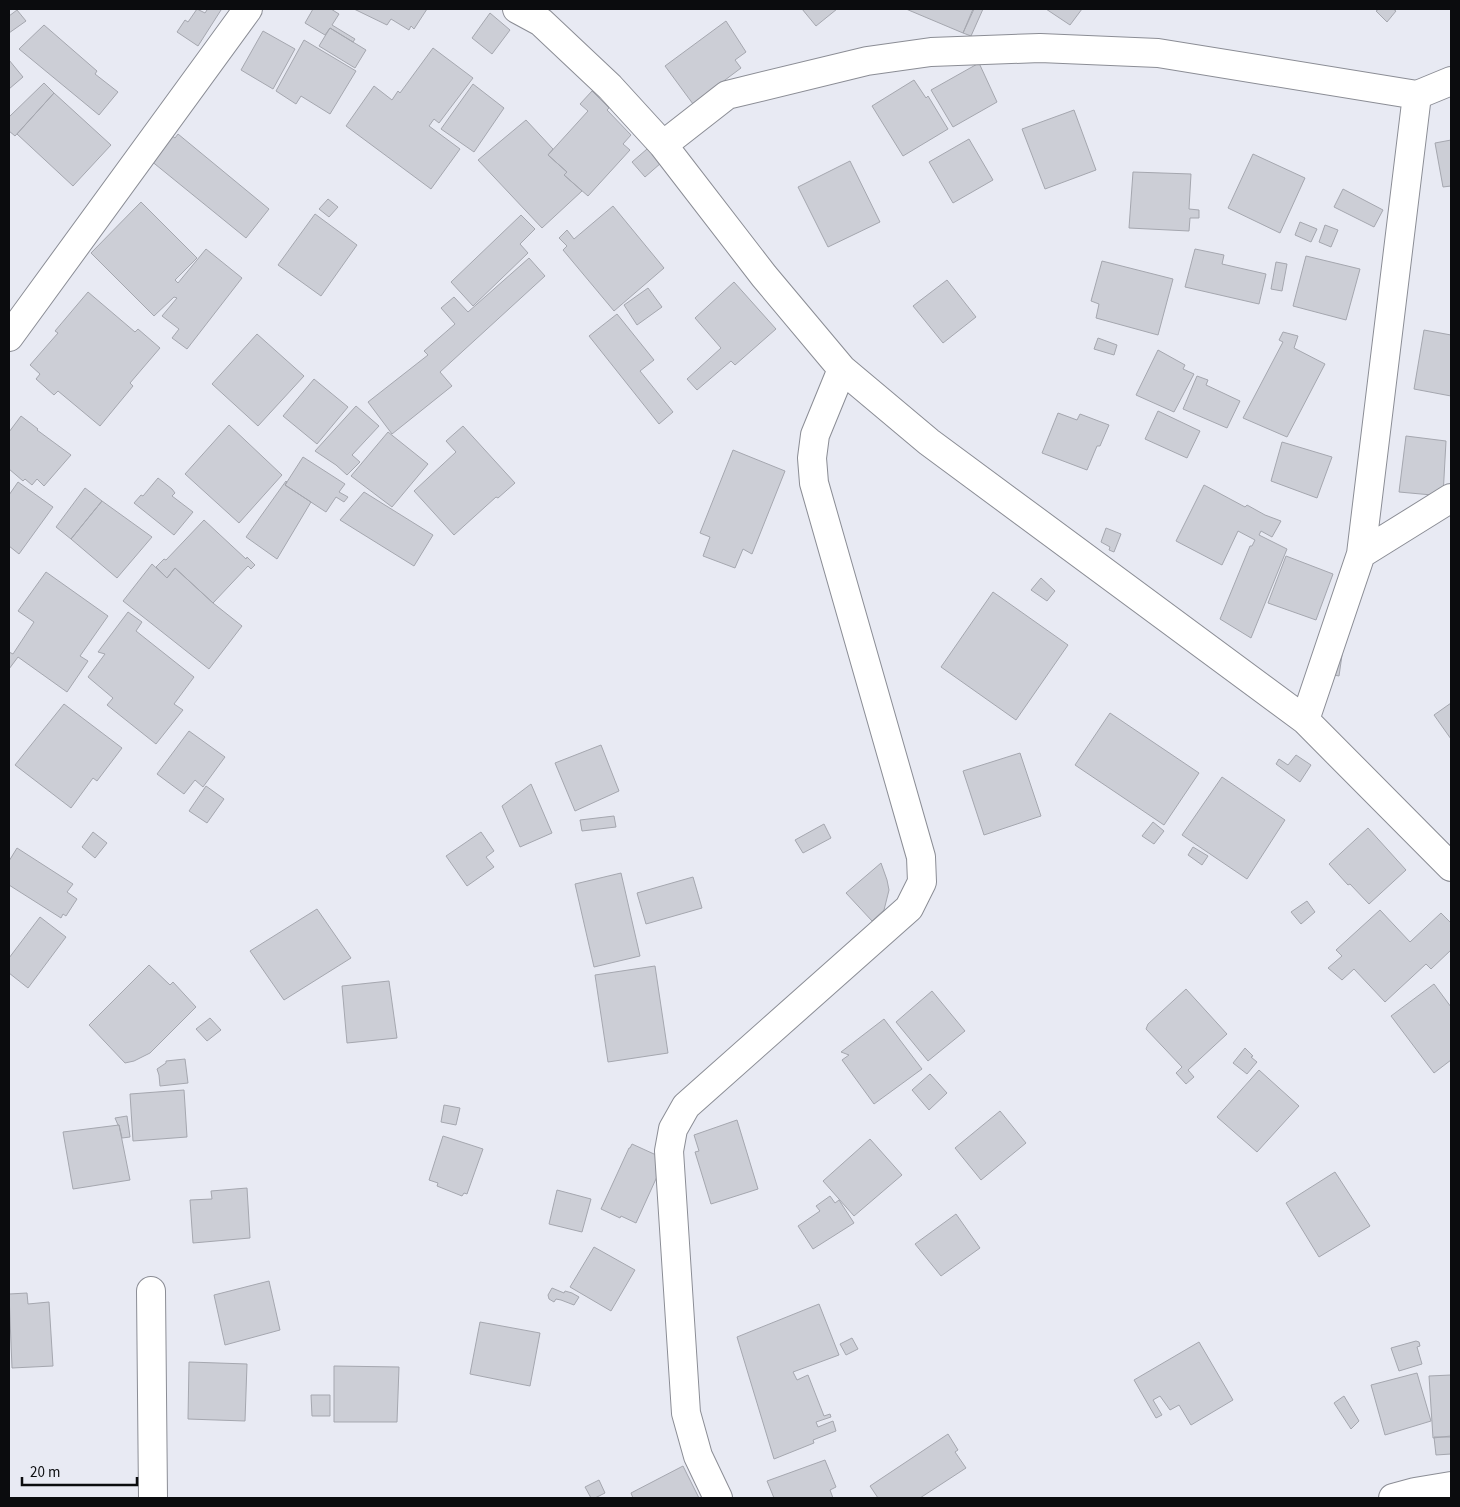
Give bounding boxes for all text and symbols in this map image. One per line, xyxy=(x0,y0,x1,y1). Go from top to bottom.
scale bar xyxy=(22,1454,138,1486)
text: 20 m xyxy=(30,1462,60,1483)

